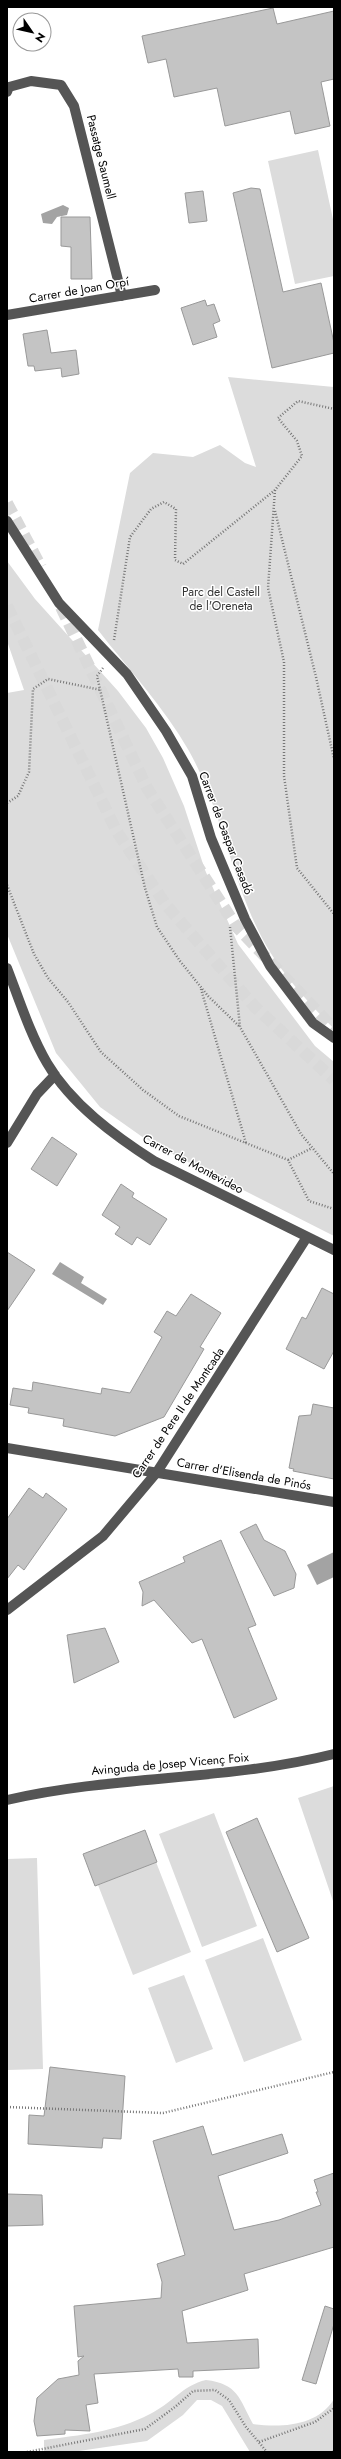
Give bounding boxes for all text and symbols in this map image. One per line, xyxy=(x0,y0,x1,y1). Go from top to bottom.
north arrow xyxy=(12,12,52,52)
text: N xyxy=(31,29,49,46)
street label: Passatge Saumell xyxy=(82,113,120,201)
street label: Carrer de Joan Orpí xyxy=(28,272,131,308)
park label: Parc del Castell de l'Oreneta xyxy=(182,583,260,615)
street label: Carrer de Gaspar Casadó xyxy=(194,769,258,898)
street label: Carrer de Montevideo xyxy=(139,1130,247,1198)
street label: Carrer de Pere II de Montcada xyxy=(127,1344,229,1482)
street label: Carrer d'Elisenda de Pinós xyxy=(175,1453,313,1495)
street label: Avinguda de Josep Vicenç Foix xyxy=(91,1748,250,1780)

